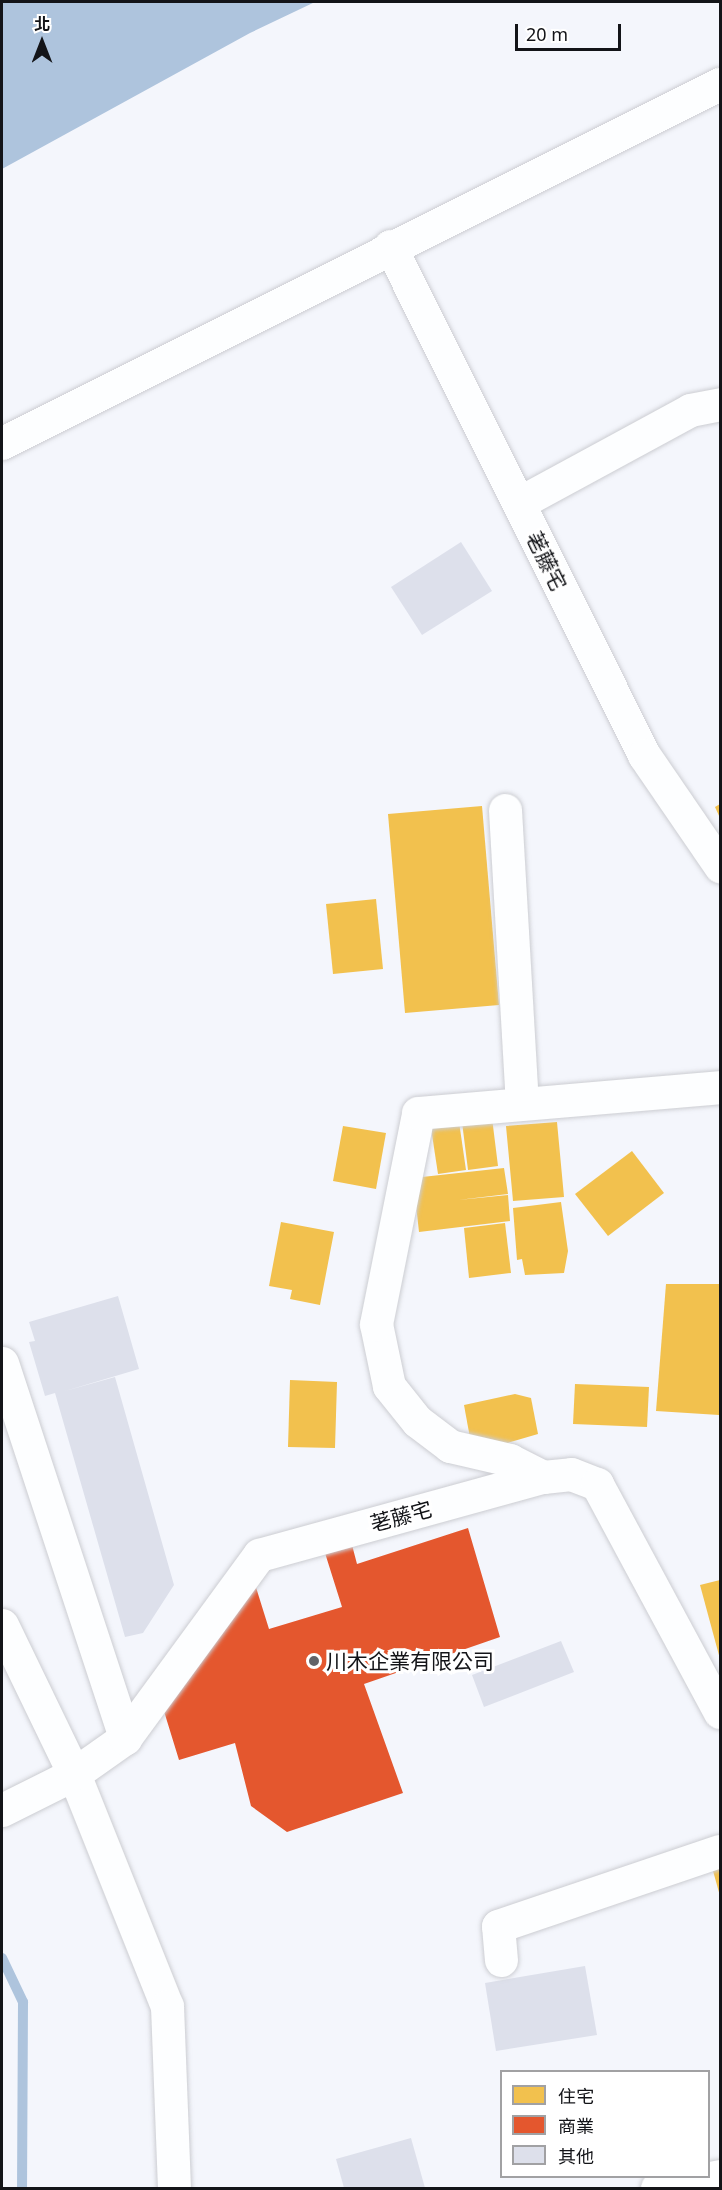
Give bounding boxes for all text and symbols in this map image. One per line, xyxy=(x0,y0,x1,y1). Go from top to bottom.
north arrow xyxy=(12,12,72,72)
scale bar xyxy=(518,12,624,50)
text: 北 xyxy=(34,13,50,35)
text: 20 m xyxy=(526,22,568,46)
street label: 荖藤宅 xyxy=(522,527,572,595)
street label: 荖藤宅 xyxy=(367,1496,435,1536)
place label: 川木企業有限公司 xyxy=(326,1648,494,1674)
marker: 川木企業有限公司 xyxy=(307,1654,321,1668)
legend xyxy=(500,2070,710,2178)
text: 住宅 xyxy=(558,2084,594,2108)
text: 商業 xyxy=(558,2114,594,2138)
text: 其他 xyxy=(558,2144,594,2168)

